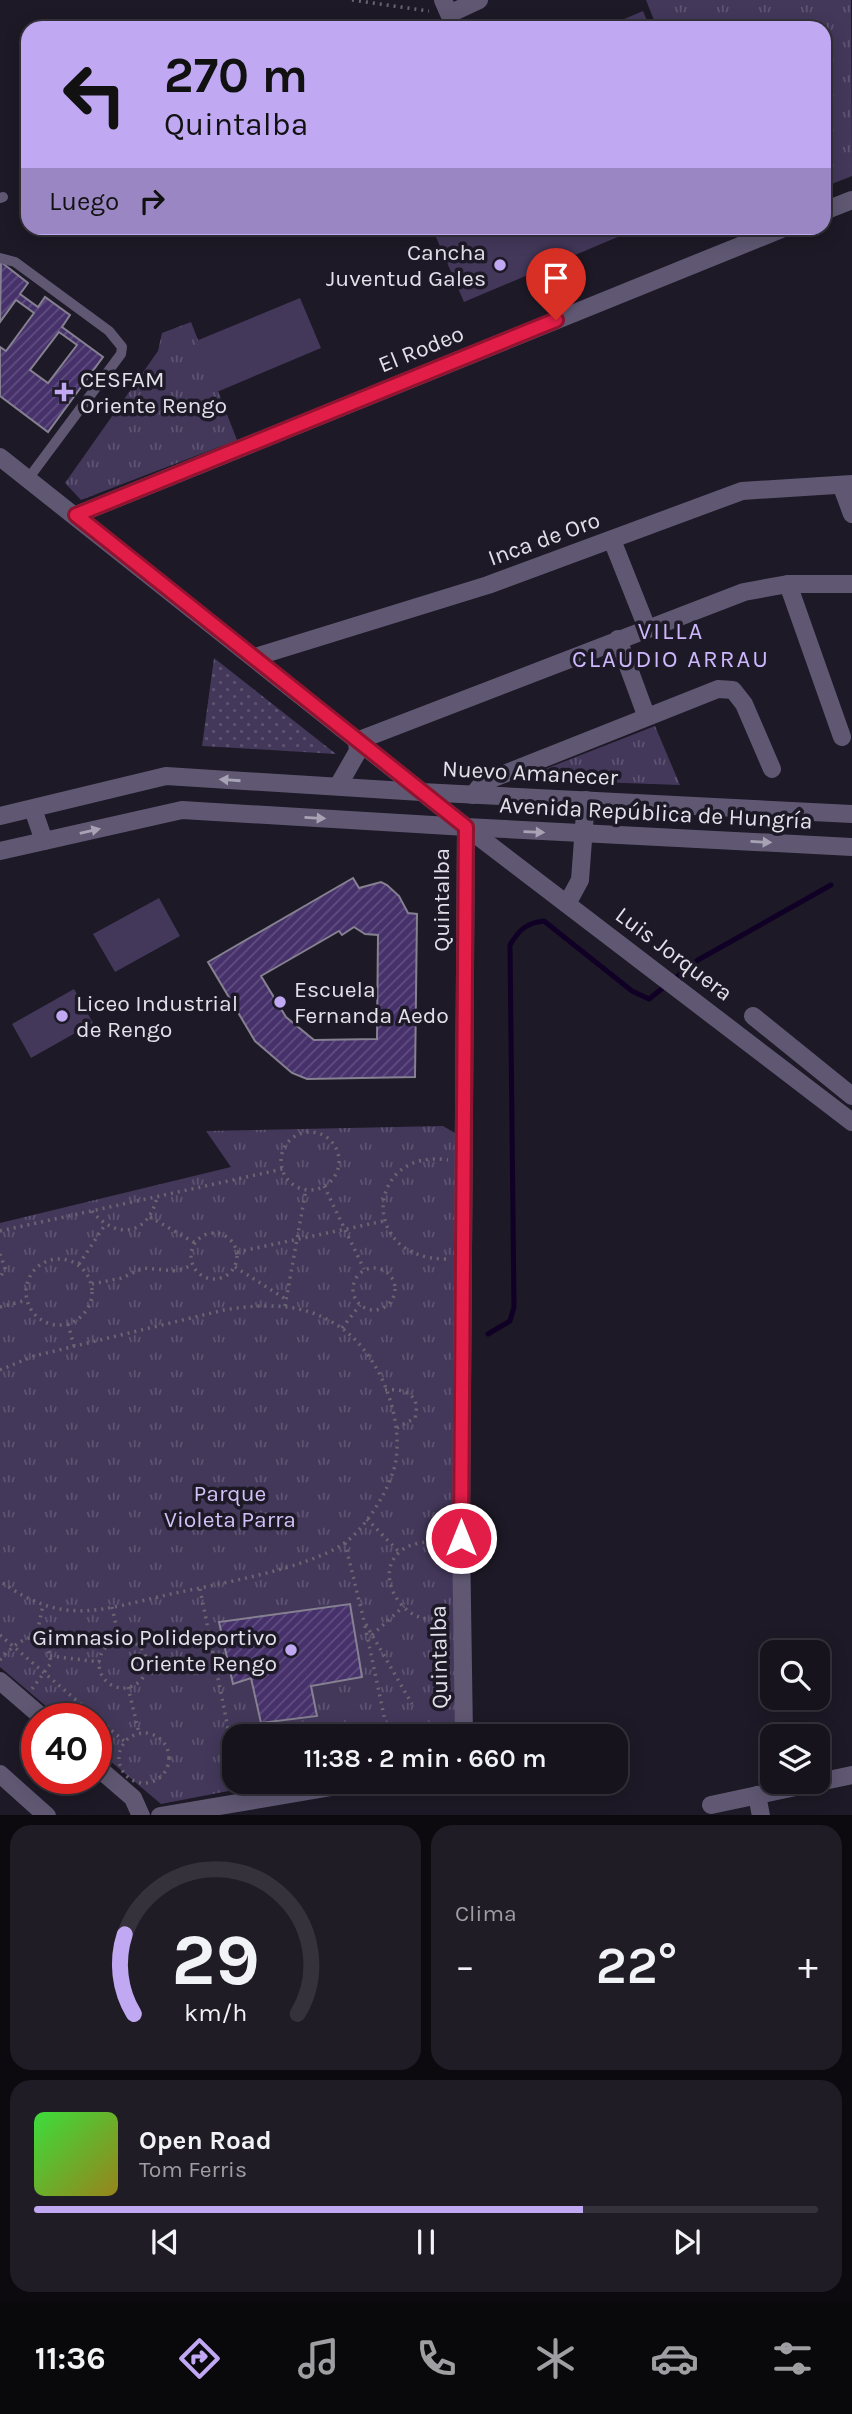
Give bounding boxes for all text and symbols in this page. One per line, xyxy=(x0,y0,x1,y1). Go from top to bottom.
text: 270 m xyxy=(164,47,308,104)
icon: left xyxy=(49,49,140,140)
text: Quintalba xyxy=(164,106,308,143)
icon: right xyxy=(133,182,171,220)
text: Luego xyxy=(49,186,119,217)
place label: Cancha Juventud Gales xyxy=(326,239,486,292)
pin xyxy=(526,248,586,320)
marker: Cancha Juventud Gales xyxy=(492,257,508,273)
icon: arrive xyxy=(537,259,575,297)
street label: El Rodeo xyxy=(374,320,468,378)
place label: CESFAM Oriente Rengo xyxy=(80,366,227,419)
marker: CESFAM Oriente Rengo xyxy=(54,382,74,402)
street label: Inca de Oro xyxy=(484,506,604,572)
district label: VILLA CLAUDIO ARRAU xyxy=(572,617,770,673)
street label: Nuevo Amanecer xyxy=(441,755,619,791)
one-way arrow xyxy=(219,774,241,785)
street label: Avenida República de Hungría xyxy=(499,791,813,835)
one-way arrow xyxy=(305,813,327,824)
one-way arrow xyxy=(79,825,101,836)
one-way arrow xyxy=(523,826,545,838)
one-way arrow xyxy=(750,837,772,848)
street label: Quintalba xyxy=(428,848,455,952)
street label: Luis Jorquera xyxy=(610,901,738,1007)
place label: Escuela Fernanda Aedo xyxy=(294,976,449,1029)
place label: Liceo Industrial de Rengo xyxy=(76,990,238,1043)
marker: Escuela Fernanda Aedo xyxy=(272,994,288,1010)
marker: Liceo Industrial de Rengo xyxy=(54,1008,70,1024)
park label: Parque Violeta Parra xyxy=(164,1480,296,1533)
position arrow xyxy=(424,1501,498,1575)
street label: Quintalba xyxy=(425,1605,453,1709)
place label: Gimnasio Polideportivo Oriente Rengo xyxy=(32,1624,277,1677)
map controls xyxy=(760,1640,830,1794)
button: search xyxy=(760,1640,830,1710)
marker: Gimnasio Polideportivo Oriente Rengo xyxy=(283,1642,299,1658)
speed limit sign: 40 xyxy=(21,1703,112,1794)
button: layers xyxy=(760,1724,830,1794)
text: 11:38 · 2 min · 660 m xyxy=(303,1743,547,1774)
text: Clima xyxy=(455,1900,517,1927)
text: 29 xyxy=(171,1917,260,2002)
text: 22° xyxy=(596,1935,677,1996)
text: − xyxy=(455,1944,475,1989)
text: + xyxy=(798,1944,818,1989)
text: km/h xyxy=(184,1997,247,2026)
text: Open Road xyxy=(139,2125,272,2156)
text: Tom Ferris xyxy=(139,2156,247,2183)
icon: previous xyxy=(146,2223,184,2261)
icon: pause xyxy=(407,2223,445,2261)
icon: next xyxy=(668,2223,706,2261)
icon: directions xyxy=(175,2334,224,2383)
icon: music xyxy=(294,2334,343,2383)
icon: phone xyxy=(412,2334,461,2383)
icon: climate xyxy=(531,2334,580,2383)
icon: car xyxy=(650,2334,699,2383)
icon: filters xyxy=(768,2334,817,2383)
text: 11:36 xyxy=(35,2340,106,2377)

